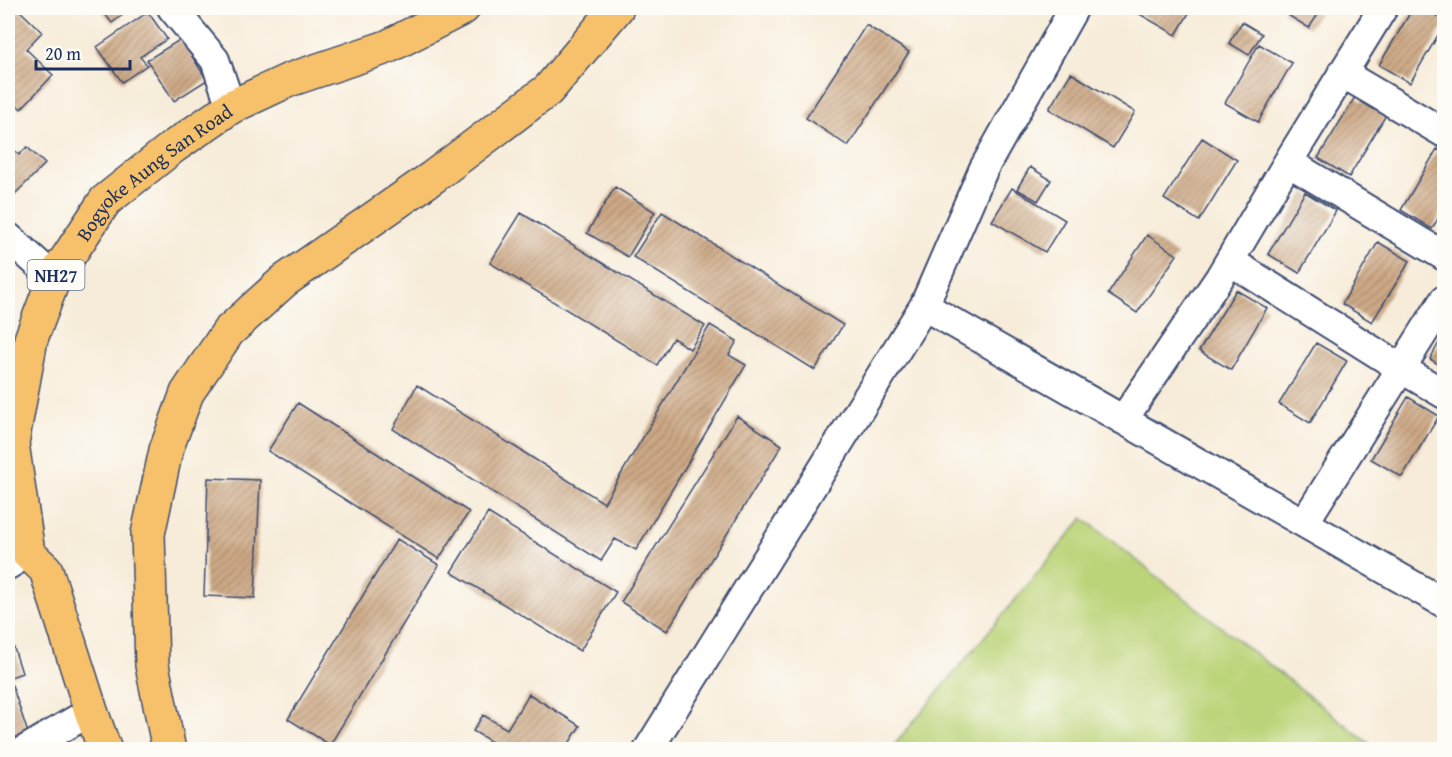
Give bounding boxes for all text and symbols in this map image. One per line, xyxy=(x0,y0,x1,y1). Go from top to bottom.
scale bar xyxy=(36,33,130,71)
text: 20 m xyxy=(45,40,81,67)
street label: Bogyoke Aung San Road xyxy=(68,96,238,246)
road number: NH27 xyxy=(28,260,84,290)

